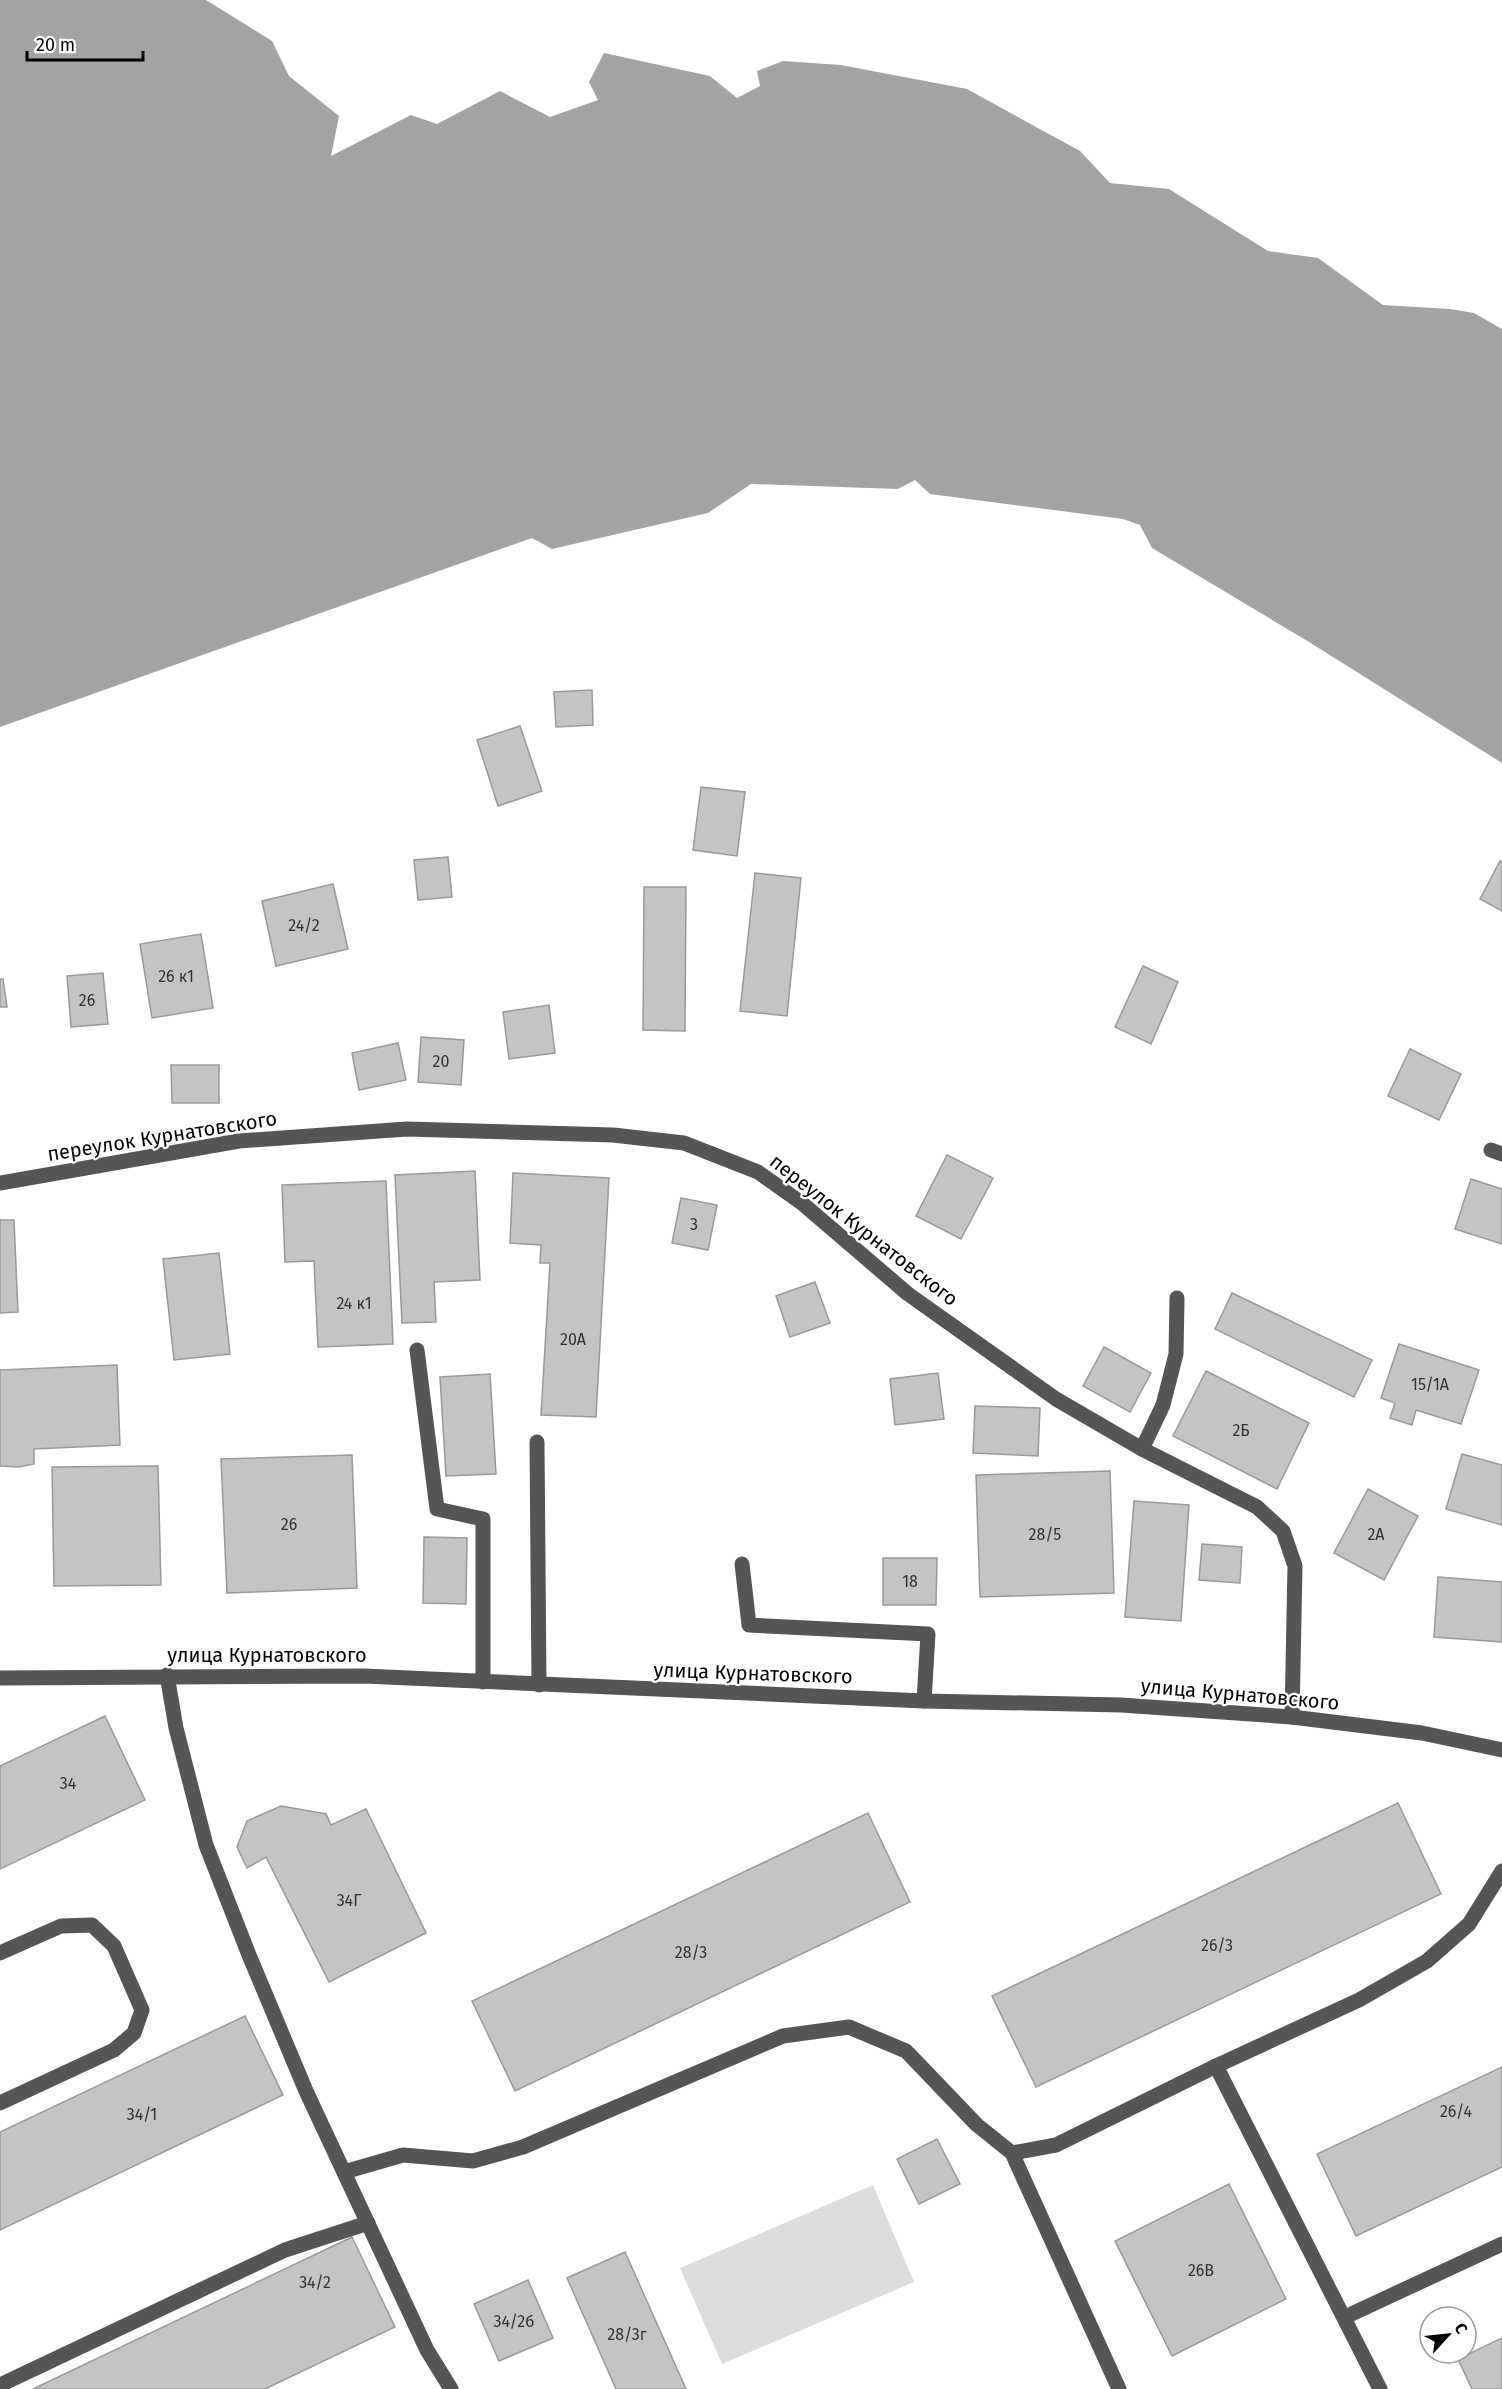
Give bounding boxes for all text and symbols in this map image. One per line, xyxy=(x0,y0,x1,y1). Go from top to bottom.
scale bar xyxy=(27,24,142,62)
text: 20 m xyxy=(36,34,75,56)
house number: 24/2 xyxy=(288,916,320,935)
house number: 26 к1 xyxy=(158,967,194,986)
house number: 26 xyxy=(79,991,95,1010)
house number: 20 xyxy=(433,1052,449,1071)
street label: переулок Курнатовского xyxy=(45,1106,279,1166)
street label: переулок Курнатовского xyxy=(765,1149,963,1311)
house number: 3 xyxy=(690,1215,698,1234)
house number: 24 к1 xyxy=(336,1294,372,1313)
house number: 20А xyxy=(560,1330,587,1349)
house number: 15/1А xyxy=(1411,1375,1450,1394)
house number: 2Б xyxy=(1232,1421,1250,1440)
house number: 26 xyxy=(281,1515,297,1534)
house number: 28/5 xyxy=(1029,1525,1061,1544)
house number: 2А xyxy=(1367,1525,1385,1544)
house number: 18 xyxy=(902,1572,918,1591)
street label: улица Курнатовского xyxy=(167,1643,367,1667)
street label: улица Курнатовского xyxy=(653,1658,853,1688)
street label: улица Курнатовского xyxy=(1140,1673,1340,1715)
house number: 34 xyxy=(60,1774,77,1793)
house number: 34Г xyxy=(337,1891,361,1910)
house number: 26/3 xyxy=(1201,1936,1233,1955)
house number: 28/3 xyxy=(675,1943,707,1962)
house number: 26/4 xyxy=(1440,2102,1473,2121)
house number: 34/1 xyxy=(127,2105,157,2124)
house number: 26В xyxy=(1188,2261,1214,2280)
house number: 34/2 xyxy=(299,2273,331,2292)
north arrow xyxy=(1418,2305,1478,2365)
house number: 34/2б xyxy=(494,2312,534,2331)
text: С xyxy=(1450,2320,1472,2338)
house number: 28/3г xyxy=(607,2325,647,2344)

